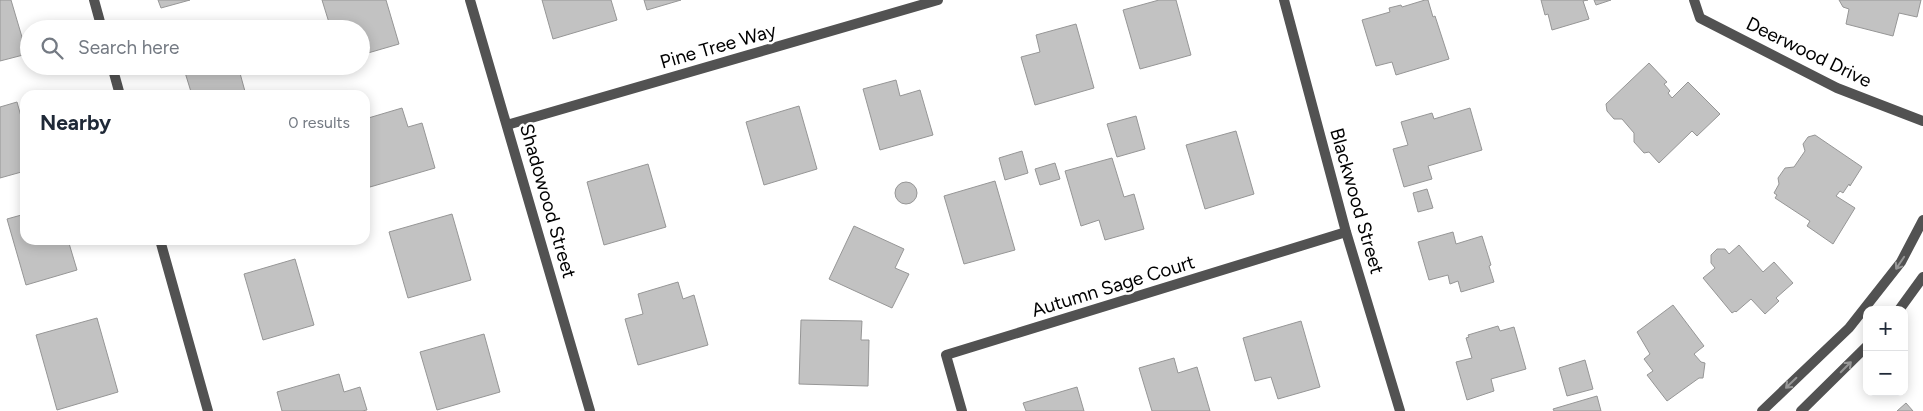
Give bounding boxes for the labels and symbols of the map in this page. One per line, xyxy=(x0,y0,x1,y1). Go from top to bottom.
street label: Deerwood Drive xyxy=(1743,12,1875,92)
street label: Pine Tree Way xyxy=(657,18,779,74)
street label: Shadowood Street xyxy=(515,121,581,281)
street label: Blackwood Street xyxy=(1325,125,1389,277)
street label: Autumn Sage Court xyxy=(1029,250,1197,322)
one-way arrow xyxy=(1895,255,1905,269)
one-way arrow xyxy=(1840,361,1852,373)
one-way arrow xyxy=(1785,377,1798,389)

